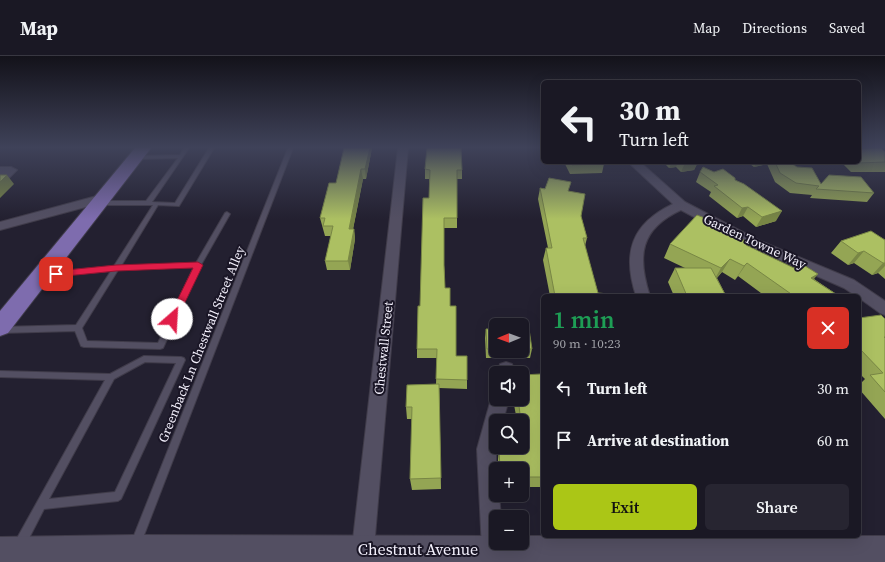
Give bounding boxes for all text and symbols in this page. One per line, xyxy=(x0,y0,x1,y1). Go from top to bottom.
text: Map xyxy=(20,15,58,41)
text: Map xyxy=(693,18,720,38)
text: Directions xyxy=(742,18,807,38)
text: Saved xyxy=(829,18,865,38)
text: 30 m xyxy=(619,91,681,129)
icon: left xyxy=(553,96,605,148)
text: Turn left xyxy=(619,127,689,152)
street label: Garden Towne Way xyxy=(701,210,809,273)
street label: Greenback Ln Chestwall Street Alley xyxy=(154,243,249,445)
pin xyxy=(39,257,73,291)
icon: arrive xyxy=(45,263,67,285)
position arrow xyxy=(151,298,193,340)
street label: Chestwall Street xyxy=(370,300,397,395)
text: 1 min xyxy=(553,303,615,336)
button: close xyxy=(807,307,849,349)
north arrow xyxy=(489,318,529,358)
map controls xyxy=(489,318,529,550)
text: 90 m · 10:23 xyxy=(553,335,621,352)
button: sound xyxy=(489,366,529,406)
icon: left xyxy=(553,377,575,399)
text: Turn left xyxy=(587,378,647,399)
text: 30 m xyxy=(817,378,849,399)
button: search xyxy=(489,414,529,454)
icon: arrive xyxy=(553,429,575,451)
text: Arrive at destination xyxy=(587,430,729,451)
text: 60 m xyxy=(817,430,849,451)
button: + xyxy=(489,462,529,502)
button: Exit xyxy=(553,484,697,530)
button: Share xyxy=(705,484,849,530)
button: − xyxy=(489,510,529,550)
street label: Chestnut Avenue xyxy=(358,538,478,560)

